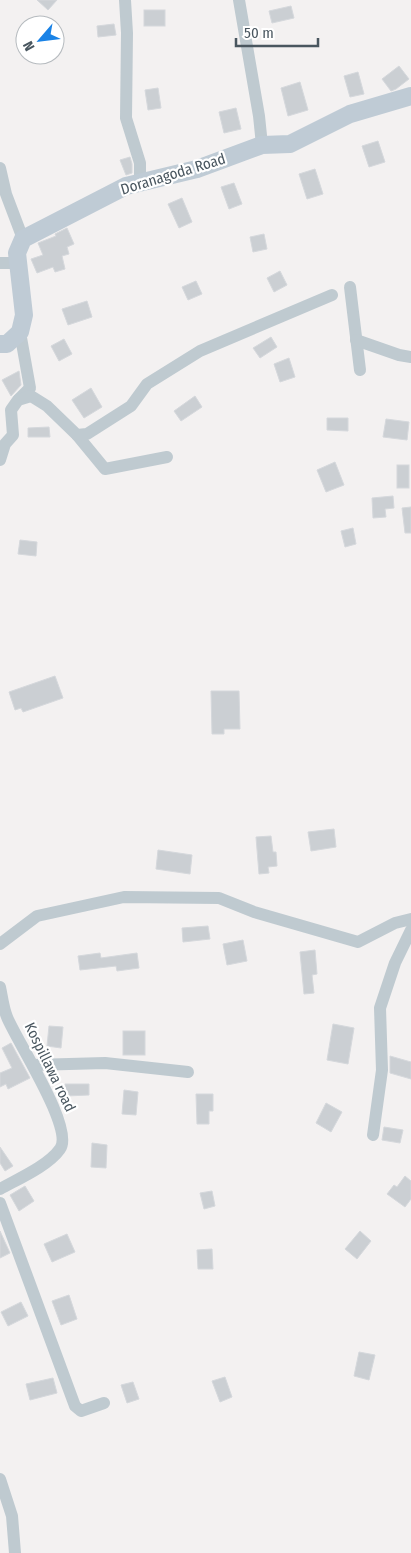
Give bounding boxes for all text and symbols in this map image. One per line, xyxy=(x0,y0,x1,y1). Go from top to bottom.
north arrow xyxy=(15,15,65,65)
scale bar xyxy=(236,15,318,47)
text: 50 m xyxy=(244,24,274,42)
text: N xyxy=(19,38,38,54)
street label: Doranagoda Road xyxy=(118,150,228,198)
street label: Kospillawa road xyxy=(21,1019,79,1115)

